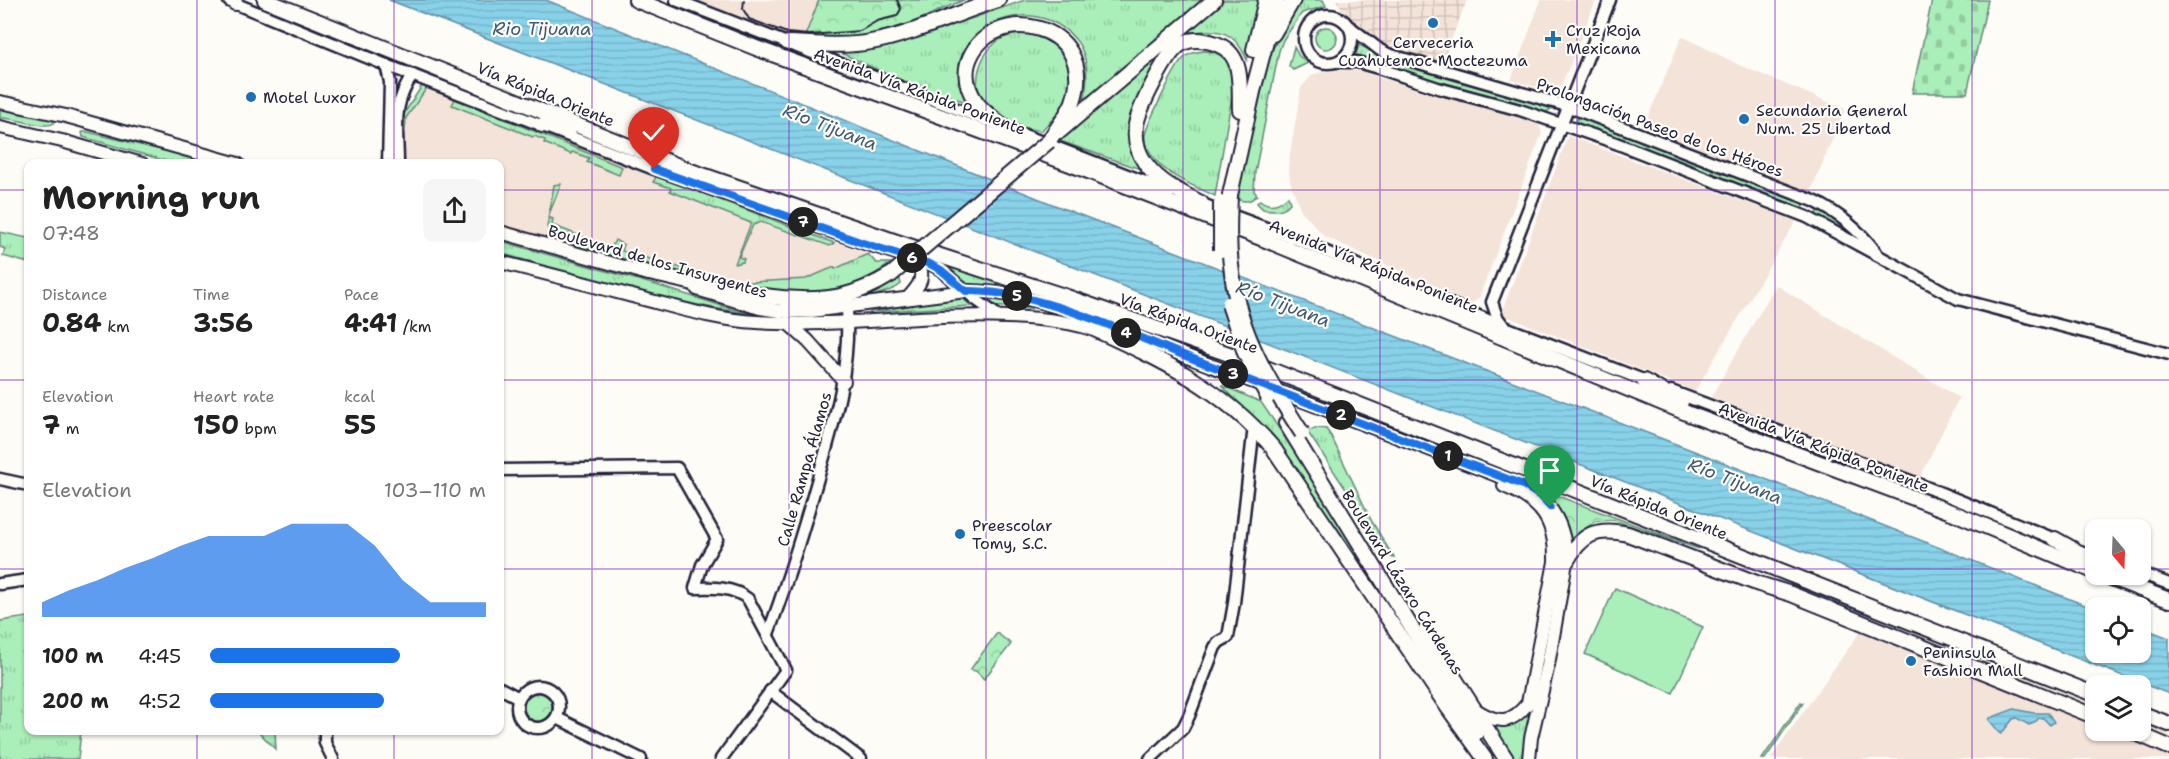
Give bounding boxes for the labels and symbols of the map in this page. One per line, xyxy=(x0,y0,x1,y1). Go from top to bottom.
marker: Cerveceria Cuahutemoc Moctezuma xyxy=(1426,16,1440,30)
water label: Rio Tijuana xyxy=(493,17,591,41)
place label: Cruz Roja Mexicana xyxy=(1566,20,1641,59)
marker: Cruz Roja Mexicana xyxy=(1544,30,1562,48)
place label: Cerveceria Cuahutemoc Moctezuma xyxy=(1338,32,1528,71)
street label: Avenida Vía Rápida Poniente xyxy=(811,43,1029,140)
street label: Vía Rápida Oriente xyxy=(474,57,618,132)
street label: Prolongación Paseo de los Héroes xyxy=(1534,73,1786,182)
place label: Motel Luxor xyxy=(263,87,356,108)
marker: Motel Luxor xyxy=(244,90,258,104)
water label: Río Tijuana xyxy=(780,98,880,156)
place label: Secundaria General Num. 25 Libertad xyxy=(1756,100,1908,139)
pin xyxy=(628,107,679,169)
marker: Secundaria General Num. 25 Libertad xyxy=(1737,112,1751,126)
pin: 7 xyxy=(788,207,818,237)
street label: Avenida Vía Rápida Poniente xyxy=(1266,215,1482,318)
street label: Boulevard de los Insurgentes xyxy=(546,220,770,303)
pin: 6 xyxy=(897,243,927,273)
water label: Río Tijuana xyxy=(1233,275,1333,333)
pin: 5 xyxy=(1002,281,1032,311)
street label: Vía Rápida Oriente xyxy=(1116,289,1261,358)
pin: 4 xyxy=(1111,318,1141,348)
pin: 3 xyxy=(1218,359,1248,389)
street label: Calle Rampa Álamos xyxy=(772,389,837,549)
street label: Avenida Vía Rápida Poniente xyxy=(1715,397,1932,497)
pin: 2 xyxy=(1326,400,1356,430)
pin: 1 xyxy=(1433,441,1463,471)
pin xyxy=(1524,445,1575,507)
water label: Río Tijuana xyxy=(1685,452,1785,510)
street label: Vía Rápida Oriente xyxy=(1587,470,1731,545)
street label: Boulevard Lázaro Cárdenas xyxy=(1337,486,1468,679)
place label: Preescolar Tomy, S.C. xyxy=(972,515,1053,554)
north arrow xyxy=(2085,519,2151,585)
marker: Preescolar Tomy, S.C. xyxy=(953,527,967,541)
place label: Peninsula Fashion Mall xyxy=(1923,642,2023,681)
marker: Peninsula Fashion Mall xyxy=(1904,654,1918,668)

